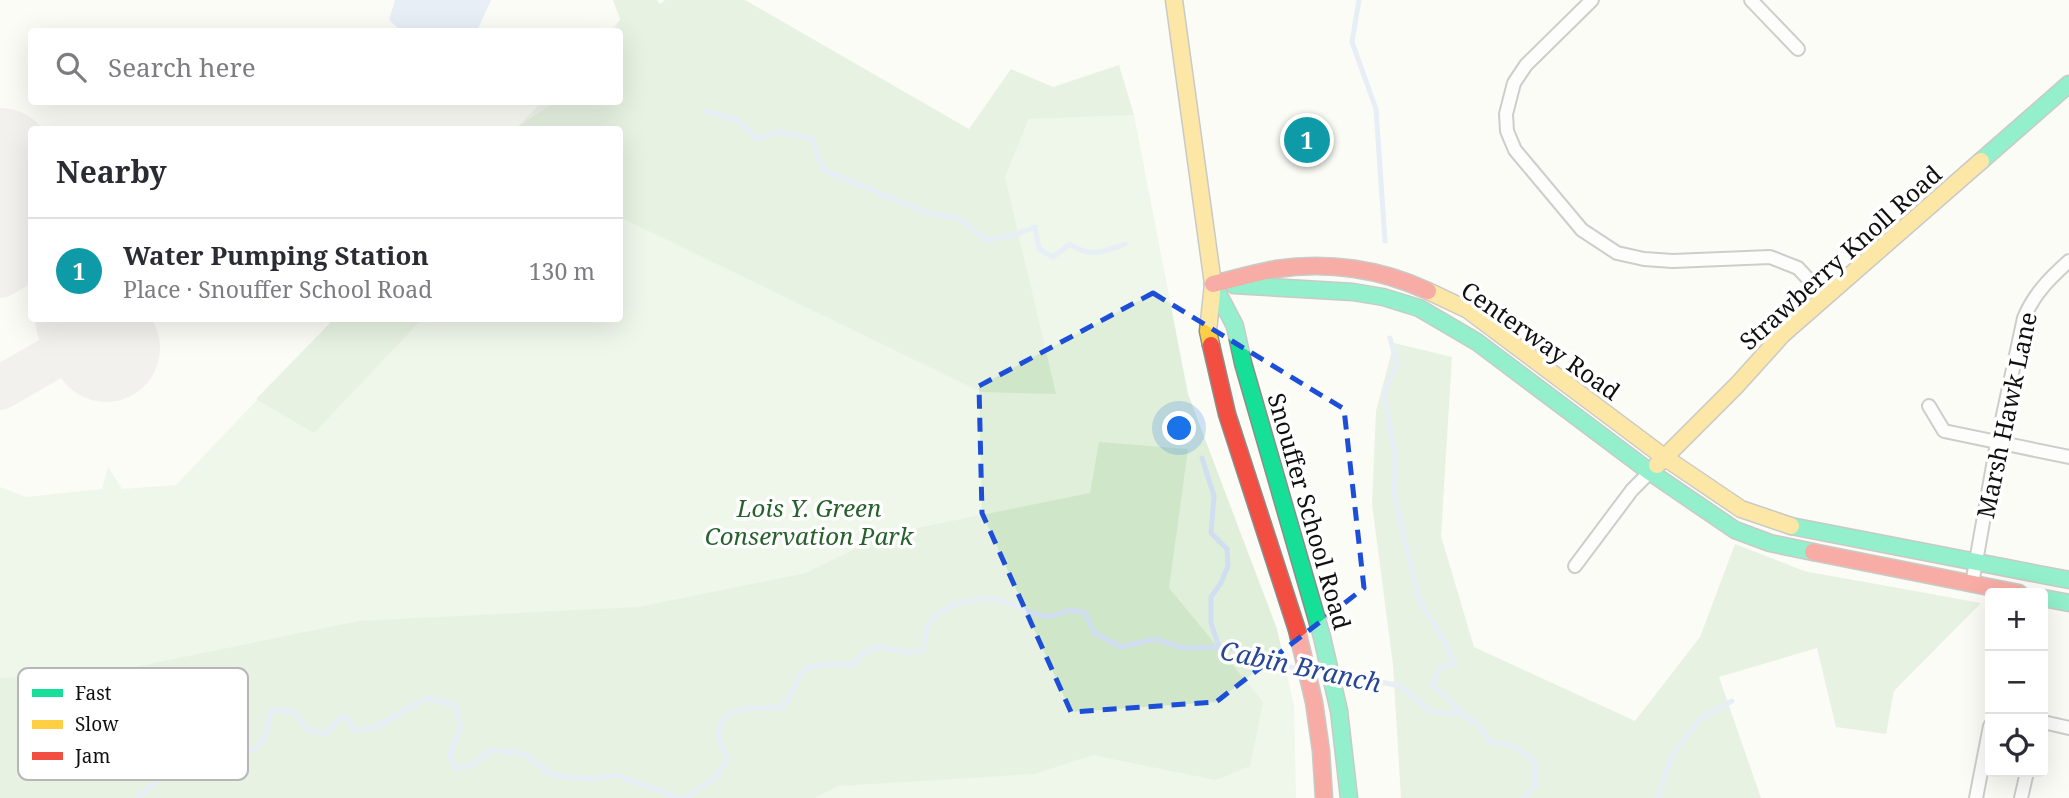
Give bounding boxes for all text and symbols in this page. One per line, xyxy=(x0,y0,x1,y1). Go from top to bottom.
search box xyxy=(28,28,623,105)
icon: search xyxy=(52,48,90,86)
text: Search here xyxy=(108,49,256,85)
pin: 1 xyxy=(1284,114,1330,166)
text: Nearby xyxy=(56,151,167,192)
street label: Strawberry Knoll Road xyxy=(1732,157,1948,357)
text: Water Pumping Station xyxy=(123,237,429,273)
text: 1 xyxy=(73,255,86,287)
text: 130 m xyxy=(529,255,595,287)
text: Place · Snouffer School Road xyxy=(123,273,432,305)
street label: Centerway Road xyxy=(1455,273,1627,407)
street label: Marsh Hawk Lane xyxy=(1968,309,2044,521)
street label: Snouffer School Road xyxy=(1260,389,1360,633)
your location xyxy=(1162,411,1196,445)
park label: Lois Y. Green Conservation Park xyxy=(705,491,915,552)
map controls xyxy=(1985,588,2048,777)
button: + xyxy=(1985,588,2048,651)
water label: Cabin Branch xyxy=(1217,631,1385,701)
button: − xyxy=(1985,651,2048,714)
legend xyxy=(18,668,248,780)
text: Fast xyxy=(75,680,112,706)
text: Slow xyxy=(75,711,119,737)
button: locate xyxy=(1985,714,2048,777)
text: Jam xyxy=(74,743,110,769)

